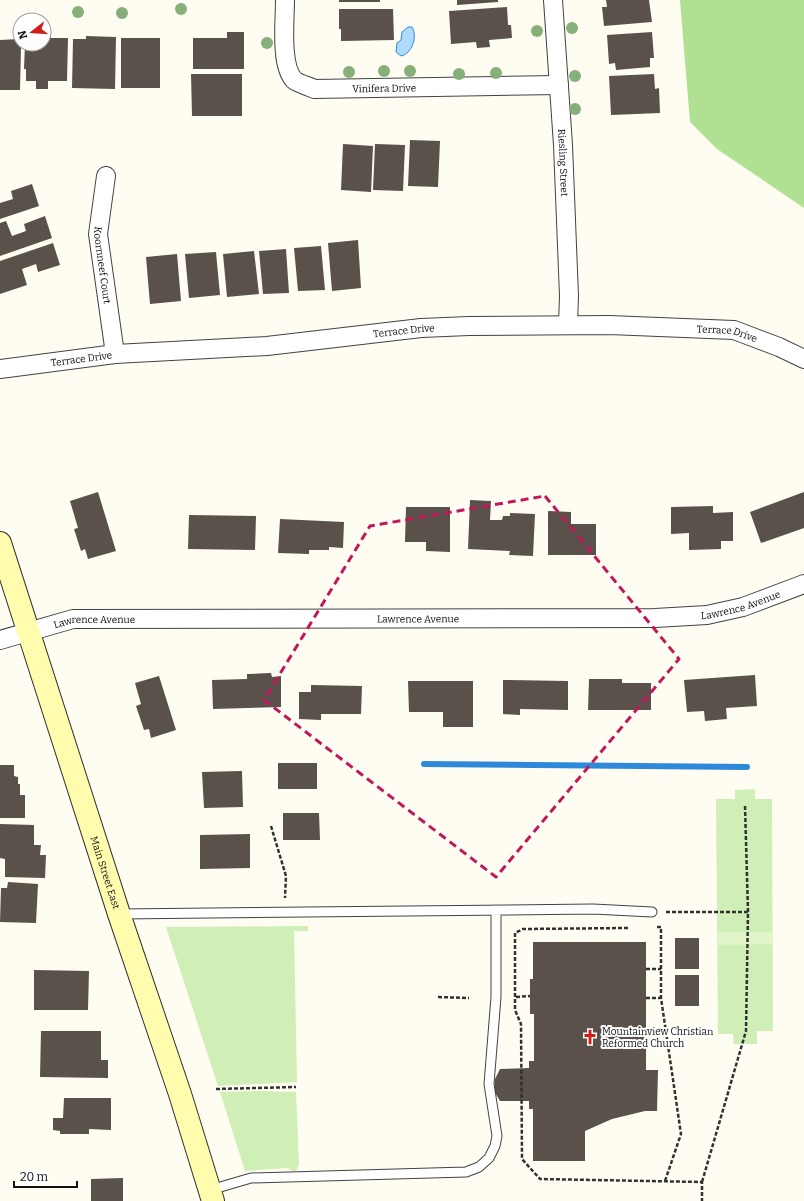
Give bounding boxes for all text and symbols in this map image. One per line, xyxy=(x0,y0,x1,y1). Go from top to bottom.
north arrow xyxy=(12,12,52,52)
text: N xyxy=(15,28,30,41)
street label: Vinifera Drive xyxy=(352,82,416,95)
street label: Riesling Street xyxy=(555,128,570,197)
street label: Koornneef Court xyxy=(91,226,113,305)
street label: Terrace Drive xyxy=(373,322,435,341)
street label: Terrace Drive xyxy=(696,324,759,345)
street label: Terrace Drive xyxy=(50,349,113,369)
street label: Lawrence Avenue xyxy=(701,588,782,622)
street label: Lawrence Avenue xyxy=(377,613,459,625)
street label: Lawrence Avenue xyxy=(52,614,135,631)
street label: Main Street East xyxy=(87,835,122,911)
place label: Mountainview Christian Reformed Church xyxy=(602,1026,714,1050)
church icon: Mountainview Christian Reformed Church xyxy=(581,1028,599,1046)
scale bar xyxy=(14,1163,77,1189)
text: 20 m xyxy=(20,1170,49,1184)

